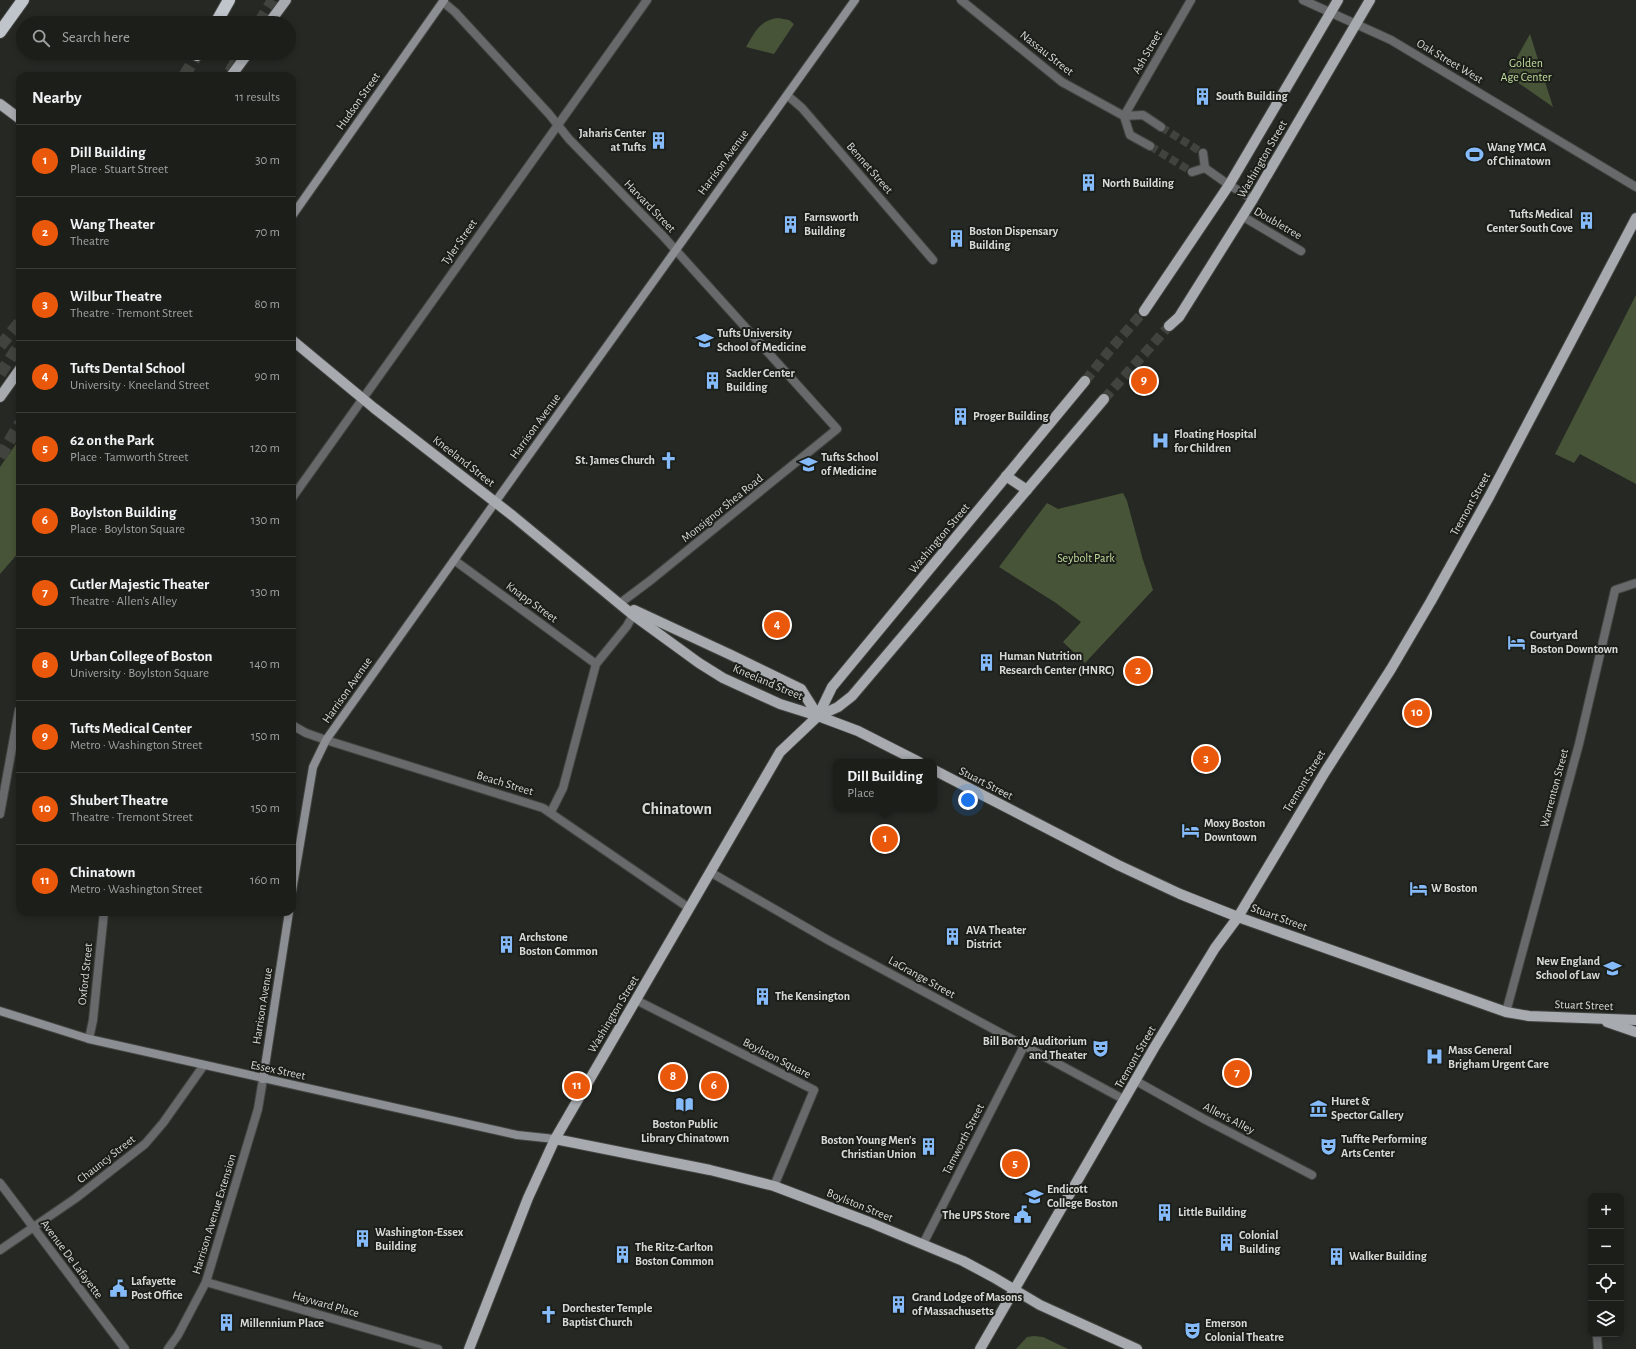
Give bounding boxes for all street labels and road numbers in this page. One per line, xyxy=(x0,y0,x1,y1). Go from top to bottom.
street label: Nassau Street xyxy=(1018,28,1076,78)
street label: Ash Street xyxy=(1130,28,1164,76)
street label: Oak Street West xyxy=(1415,37,1485,85)
street label: Hudson Street xyxy=(334,70,382,132)
street label: Washington Street xyxy=(1235,118,1289,200)
street label: Harrison Avenue xyxy=(695,127,751,197)
street label: Bennet Street xyxy=(845,140,896,196)
street label: Harvard Street xyxy=(622,177,678,235)
street label: Doubletree xyxy=(1252,205,1304,241)
street label: Tyler Street xyxy=(439,217,480,268)
street label: Harrison Avenue xyxy=(507,391,563,461)
street label: Kneeland Street xyxy=(431,433,497,489)
street label: Tremont Street xyxy=(1448,470,1492,538)
street label: Monsignor Shea Road xyxy=(679,472,765,544)
street label: Washington Street xyxy=(906,501,972,575)
street label: Knapp Street xyxy=(504,579,560,625)
street label: Harrison Avenue xyxy=(320,655,374,725)
street label: Kneeland Street xyxy=(731,662,805,702)
street label: Warrenton Street xyxy=(1538,747,1570,829)
street label: Tremont Street xyxy=(1281,748,1327,814)
street label: Stuart Street xyxy=(957,764,1015,802)
street label: Beach Street xyxy=(475,769,535,797)
street label: Stuart Street xyxy=(1249,901,1309,933)
street label: Oxford Street xyxy=(76,942,94,1006)
street label: LaGrange Street xyxy=(887,954,958,1000)
street label: Harrison Avenue xyxy=(250,967,274,1045)
street label: Washington Street xyxy=(585,973,641,1054)
street label: Stuart Street xyxy=(1554,998,1614,1012)
street label: Tremont Street xyxy=(1112,1023,1158,1090)
street label: Boylston Square xyxy=(741,1036,813,1081)
street label: Essex Street xyxy=(250,1058,307,1082)
street label: Allen's Alley xyxy=(1201,1100,1257,1137)
street label: Tamworth Street xyxy=(940,1101,986,1176)
street label: Chauncy Street xyxy=(75,1133,138,1186)
street label: Harrison Avenue Extension xyxy=(190,1152,238,1276)
street label: Boylston Street xyxy=(825,1186,895,1225)
street label: Avenue De Lafayette xyxy=(38,1217,105,1301)
street label: Hayward Place xyxy=(291,1289,361,1320)

